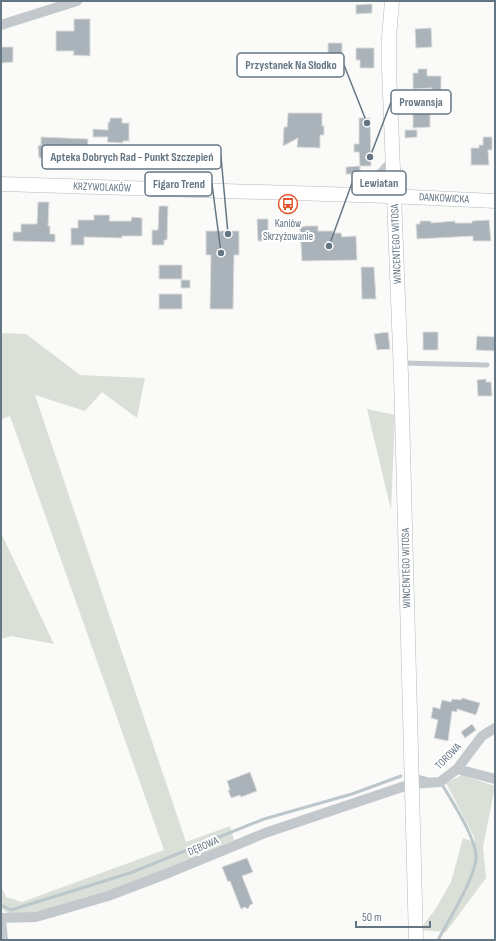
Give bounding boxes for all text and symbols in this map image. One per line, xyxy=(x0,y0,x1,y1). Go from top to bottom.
callout: Przystanek Na Słodko xyxy=(237,53,344,77)
text: Przystanek Na Słodko xyxy=(245,58,337,73)
callout: Prowansja xyxy=(391,90,451,114)
text: Prowansja xyxy=(399,95,443,110)
callout: Apteka Dobrych Rad - Punkt Szczepień xyxy=(42,145,221,169)
text: Apteka Dobrych Rad - Punkt Szczepień xyxy=(49,150,214,165)
callout: Lewiatan xyxy=(352,171,406,195)
callout: Figaro Trend xyxy=(145,172,212,196)
text: Lewiatan xyxy=(360,176,398,191)
text: Figaro Trend xyxy=(153,177,205,192)
street label: KRZYWOLAKÓW xyxy=(73,179,131,195)
street label: DANKOWICKA xyxy=(419,190,470,206)
bus stop icon: Kaniów Skrzyżowanie xyxy=(277,193,299,215)
street label: WINCENTEGO WITOSA xyxy=(388,203,404,284)
place label: Kaniów Skrzyżowanie xyxy=(263,217,313,243)
street label: WINCENTEGO WITOSA xyxy=(399,527,413,608)
street label: TOROWA xyxy=(432,740,464,772)
street label: DĘBOWA xyxy=(186,834,220,858)
scale bar xyxy=(356,903,430,929)
text: 50 m xyxy=(362,910,382,925)

